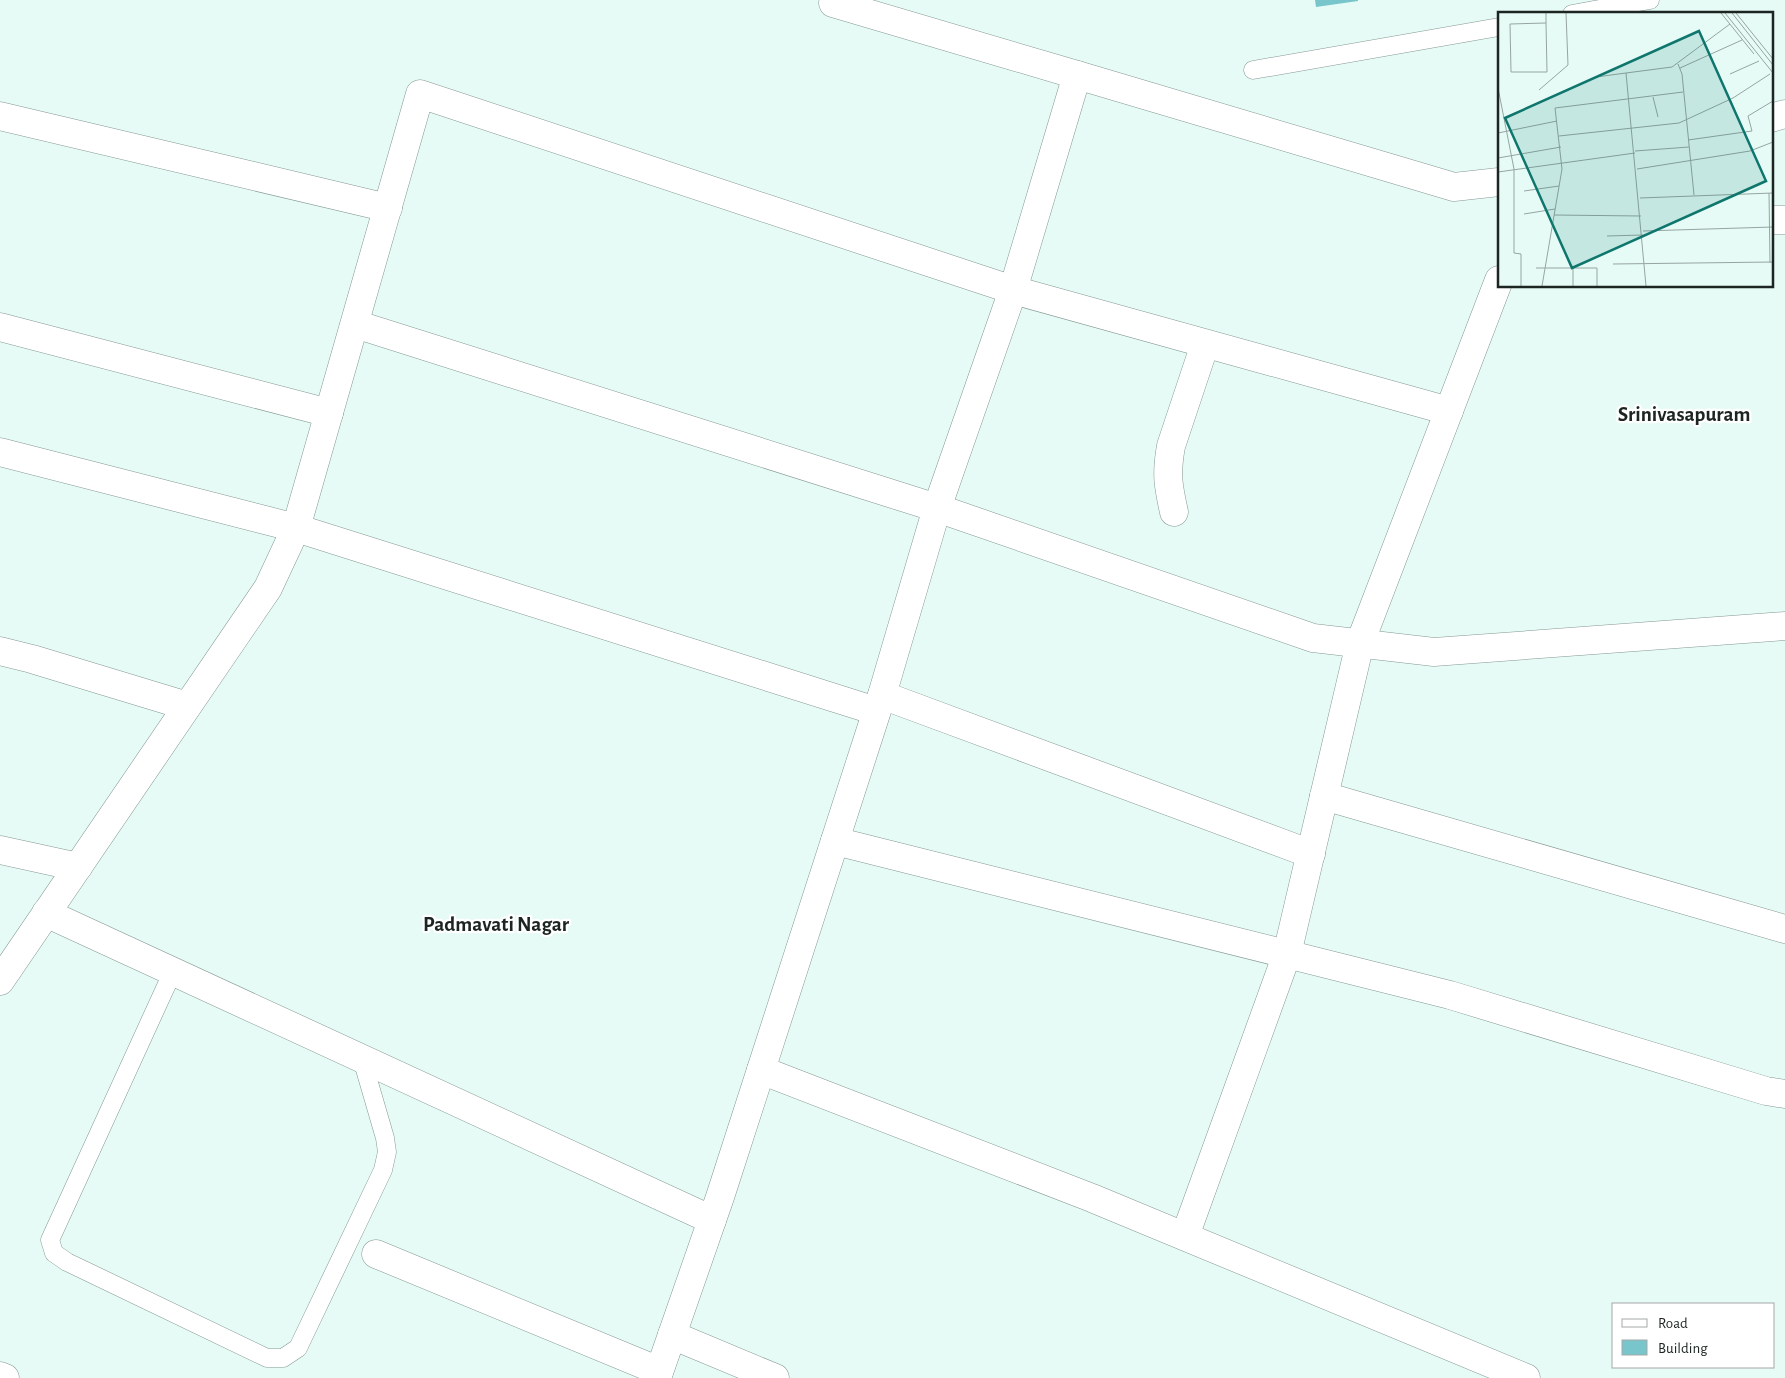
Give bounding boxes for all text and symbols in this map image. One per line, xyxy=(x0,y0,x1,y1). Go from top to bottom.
inset map xyxy=(1498,12,1772,288)
district label: Srinivasapuram xyxy=(1618,404,1750,425)
district label: Padmavati Nagar xyxy=(423,914,570,935)
legend xyxy=(1612,1303,1775,1368)
text: Road xyxy=(1658,1316,1688,1331)
text: Building xyxy=(1658,1341,1708,1356)

